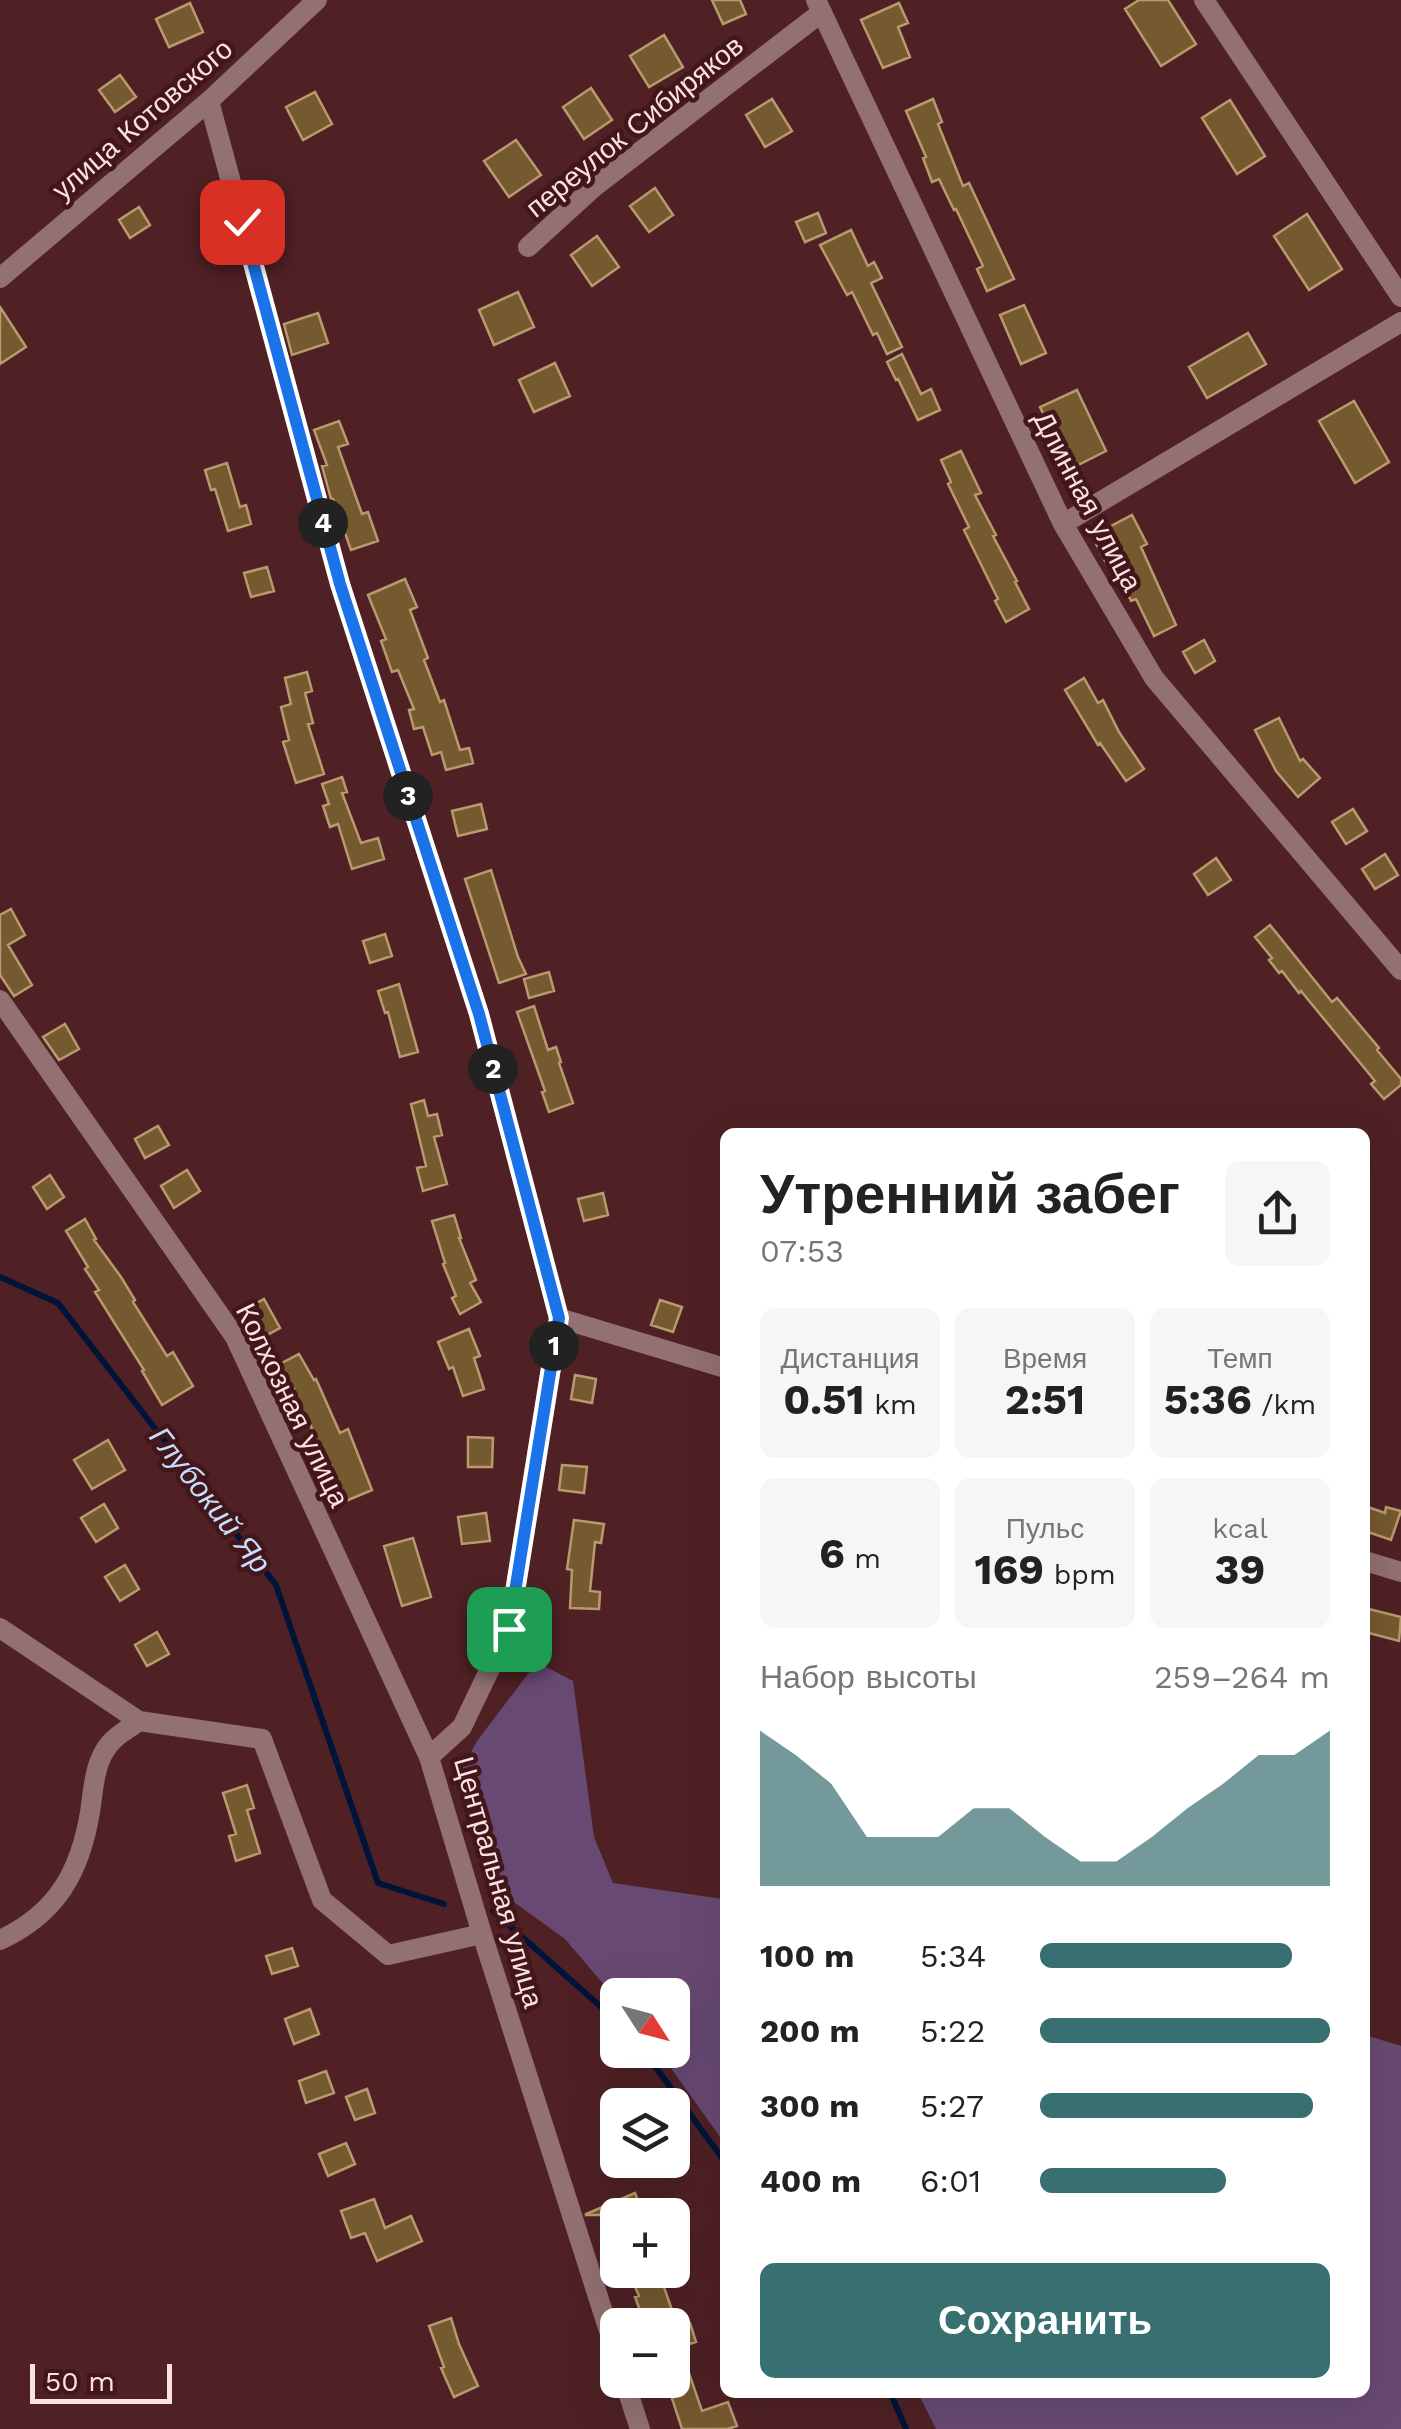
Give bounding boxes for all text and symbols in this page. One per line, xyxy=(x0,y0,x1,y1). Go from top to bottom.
street label: переулок Сибиряков xyxy=(519,29,750,224)
street label: улица Котовского xyxy=(46,32,239,207)
pin xyxy=(200,180,285,265)
icon: check xyxy=(215,195,270,250)
street label: Длинная улица xyxy=(1026,406,1149,597)
pin: 4 xyxy=(298,498,348,548)
text: 4 xyxy=(314,506,332,539)
pin: 3 xyxy=(383,771,433,821)
text: 3 xyxy=(400,779,416,812)
pin: 2 xyxy=(468,1044,518,1094)
text: 2 xyxy=(485,1052,501,1085)
button: share xyxy=(1225,1161,1330,1266)
text: Утренний забег xyxy=(760,1162,1180,1226)
text: 07:53 xyxy=(760,1232,844,1270)
street label: Колхозная улица xyxy=(229,1298,356,1513)
pin: 1 xyxy=(529,1321,579,1371)
text: 1 xyxy=(548,1329,560,1362)
text: Дистанция xyxy=(781,1342,920,1375)
text: Время xyxy=(1003,1342,1087,1375)
text: Темп xyxy=(1207,1342,1273,1375)
text: 0.51 xyxy=(783,1375,865,1424)
text: 2:51 xyxy=(1005,1375,1085,1424)
text: 5:36 xyxy=(1164,1375,1252,1424)
text: km xyxy=(865,1388,917,1421)
text: /km xyxy=(1252,1388,1316,1421)
water label: Глубокий Яр xyxy=(143,1420,278,1580)
text: Пульс xyxy=(1006,1512,1084,1545)
text: kcal xyxy=(1212,1512,1268,1545)
text: 6 xyxy=(819,1529,845,1578)
text: m xyxy=(845,1542,881,1575)
text: 169 xyxy=(974,1545,1044,1594)
text: 39 xyxy=(1215,1545,1265,1594)
text: bpm xyxy=(1044,1558,1116,1591)
pin xyxy=(467,1587,552,1672)
icon: arrive xyxy=(482,1602,537,1657)
text: Набор высоты xyxy=(760,1658,977,1696)
text: 259–264 m xyxy=(1154,1658,1330,1696)
street label: Центральная улица xyxy=(447,1753,550,2012)
text: 100 m xyxy=(760,1937,854,1975)
text: 5:34 xyxy=(920,1937,986,1975)
north arrow xyxy=(600,1978,690,2068)
map controls xyxy=(600,1978,690,2398)
text: 200 m xyxy=(760,2012,860,2050)
text: 5:22 xyxy=(920,2012,985,2050)
text: 300 m xyxy=(760,2087,859,2125)
text: 5:27 xyxy=(920,2087,984,2125)
button: layers xyxy=(600,2088,690,2178)
text: 400 m xyxy=(760,2162,861,2200)
text: 6:01 xyxy=(920,2162,981,2200)
button: + xyxy=(600,2198,690,2288)
button: Сохранить xyxy=(760,2263,1330,2378)
button: − xyxy=(600,2308,690,2398)
scale bar xyxy=(30,2359,172,2404)
text: 50 m xyxy=(45,2365,115,2398)

